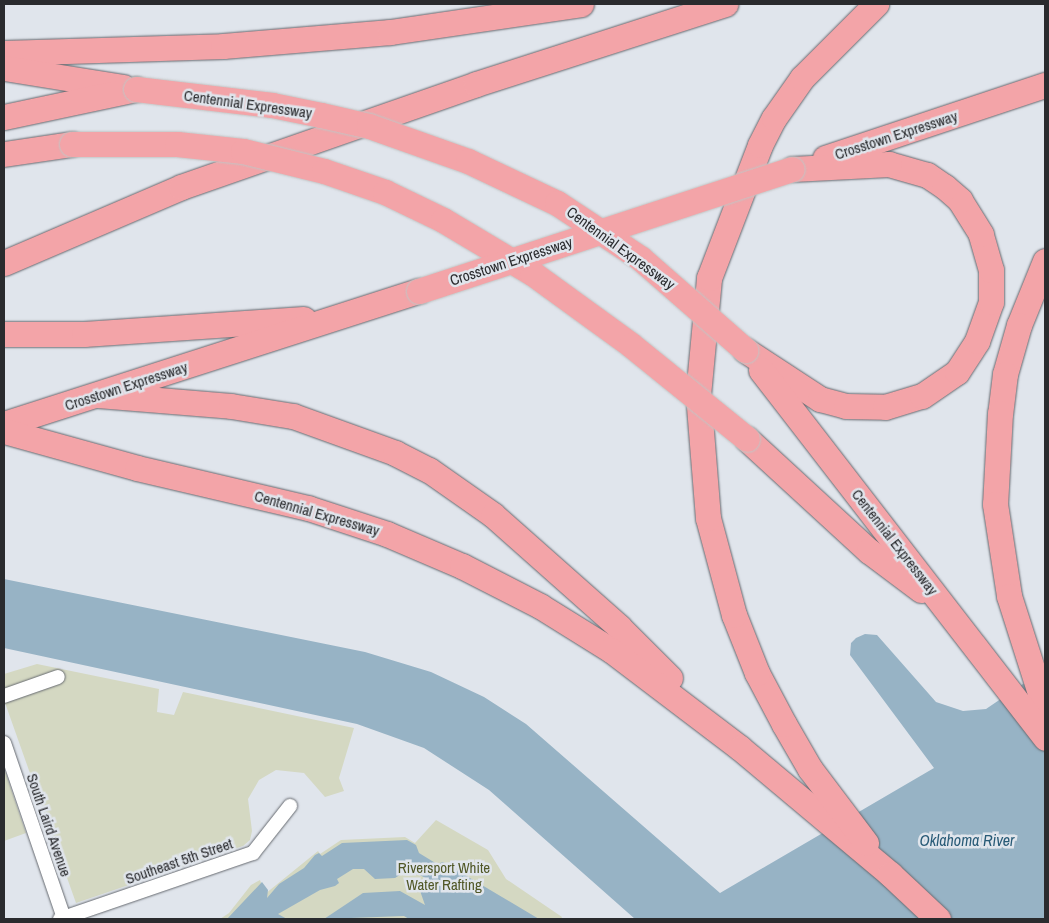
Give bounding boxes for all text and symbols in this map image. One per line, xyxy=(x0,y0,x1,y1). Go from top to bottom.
street label: Centennial Expressway xyxy=(183,86,313,122)
street label: Crosstown Expressway xyxy=(832,107,960,163)
street label: Centennial Expressway xyxy=(563,203,679,293)
street label: Crosstown Expressway xyxy=(447,233,575,289)
street label: Crosstown Expressway xyxy=(62,358,190,414)
street label: Centennial Expressway xyxy=(848,486,942,598)
street label: Centennial Expressway xyxy=(252,487,382,539)
street label: South Laird Avenue xyxy=(23,771,75,879)
water label: Oklahoma River xyxy=(920,830,1014,850)
street label: Southeast 5th Street xyxy=(123,834,235,888)
park label: Riversport White Water Rafting xyxy=(398,858,490,893)

